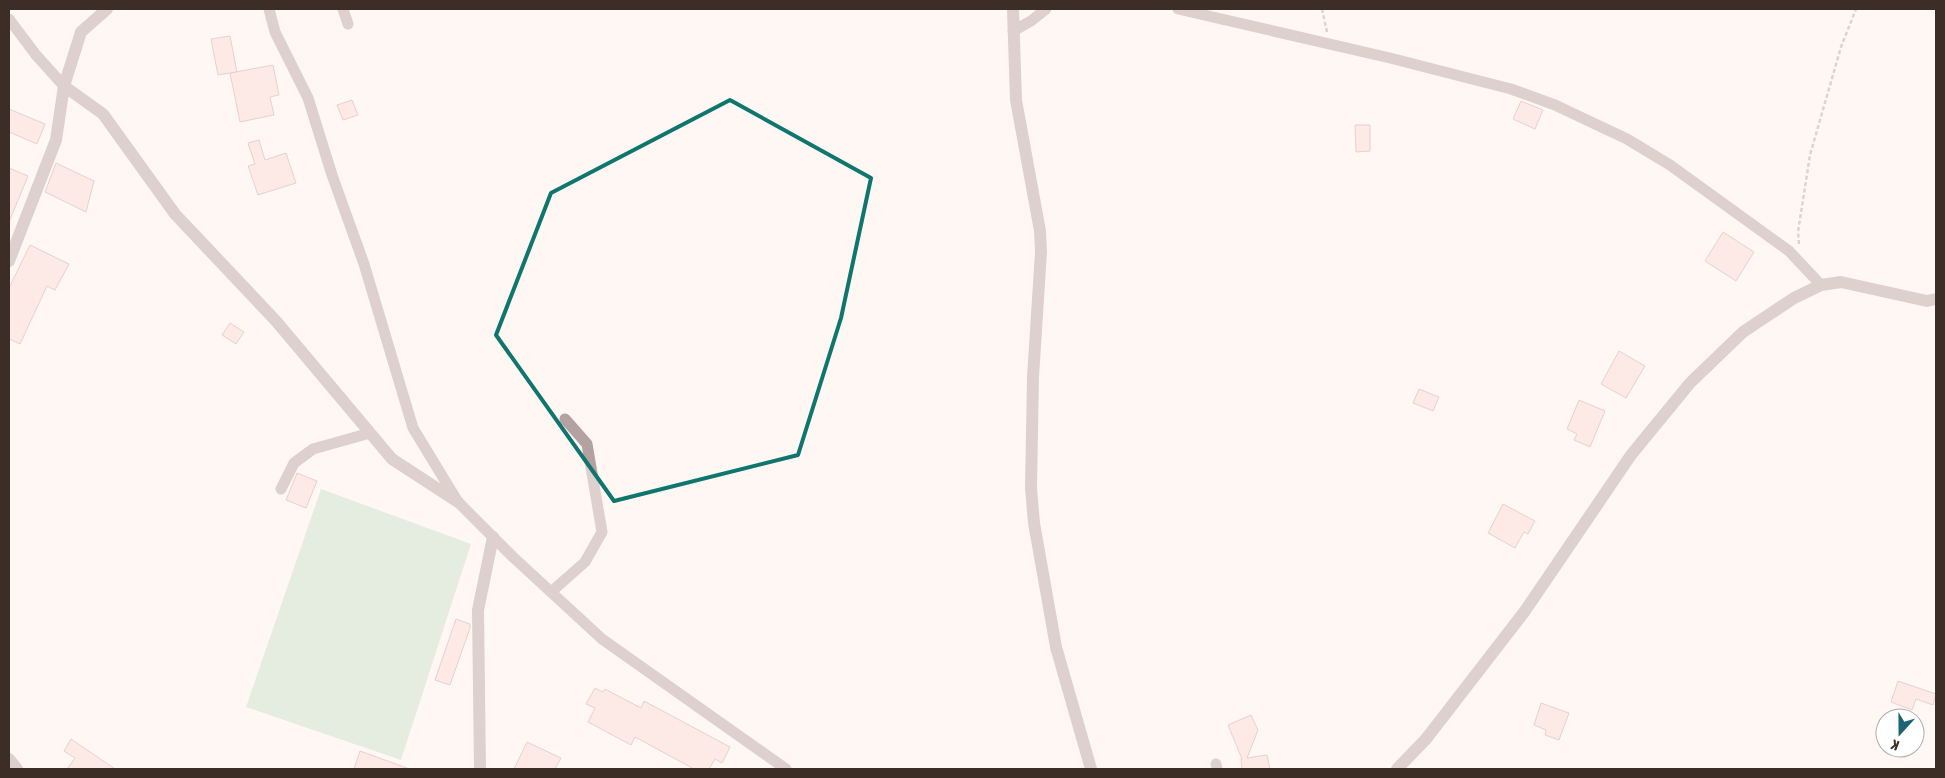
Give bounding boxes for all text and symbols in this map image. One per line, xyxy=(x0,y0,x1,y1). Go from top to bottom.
north arrow xyxy=(1875,708,1925,758)
text: K xyxy=(1889,736,1901,754)

